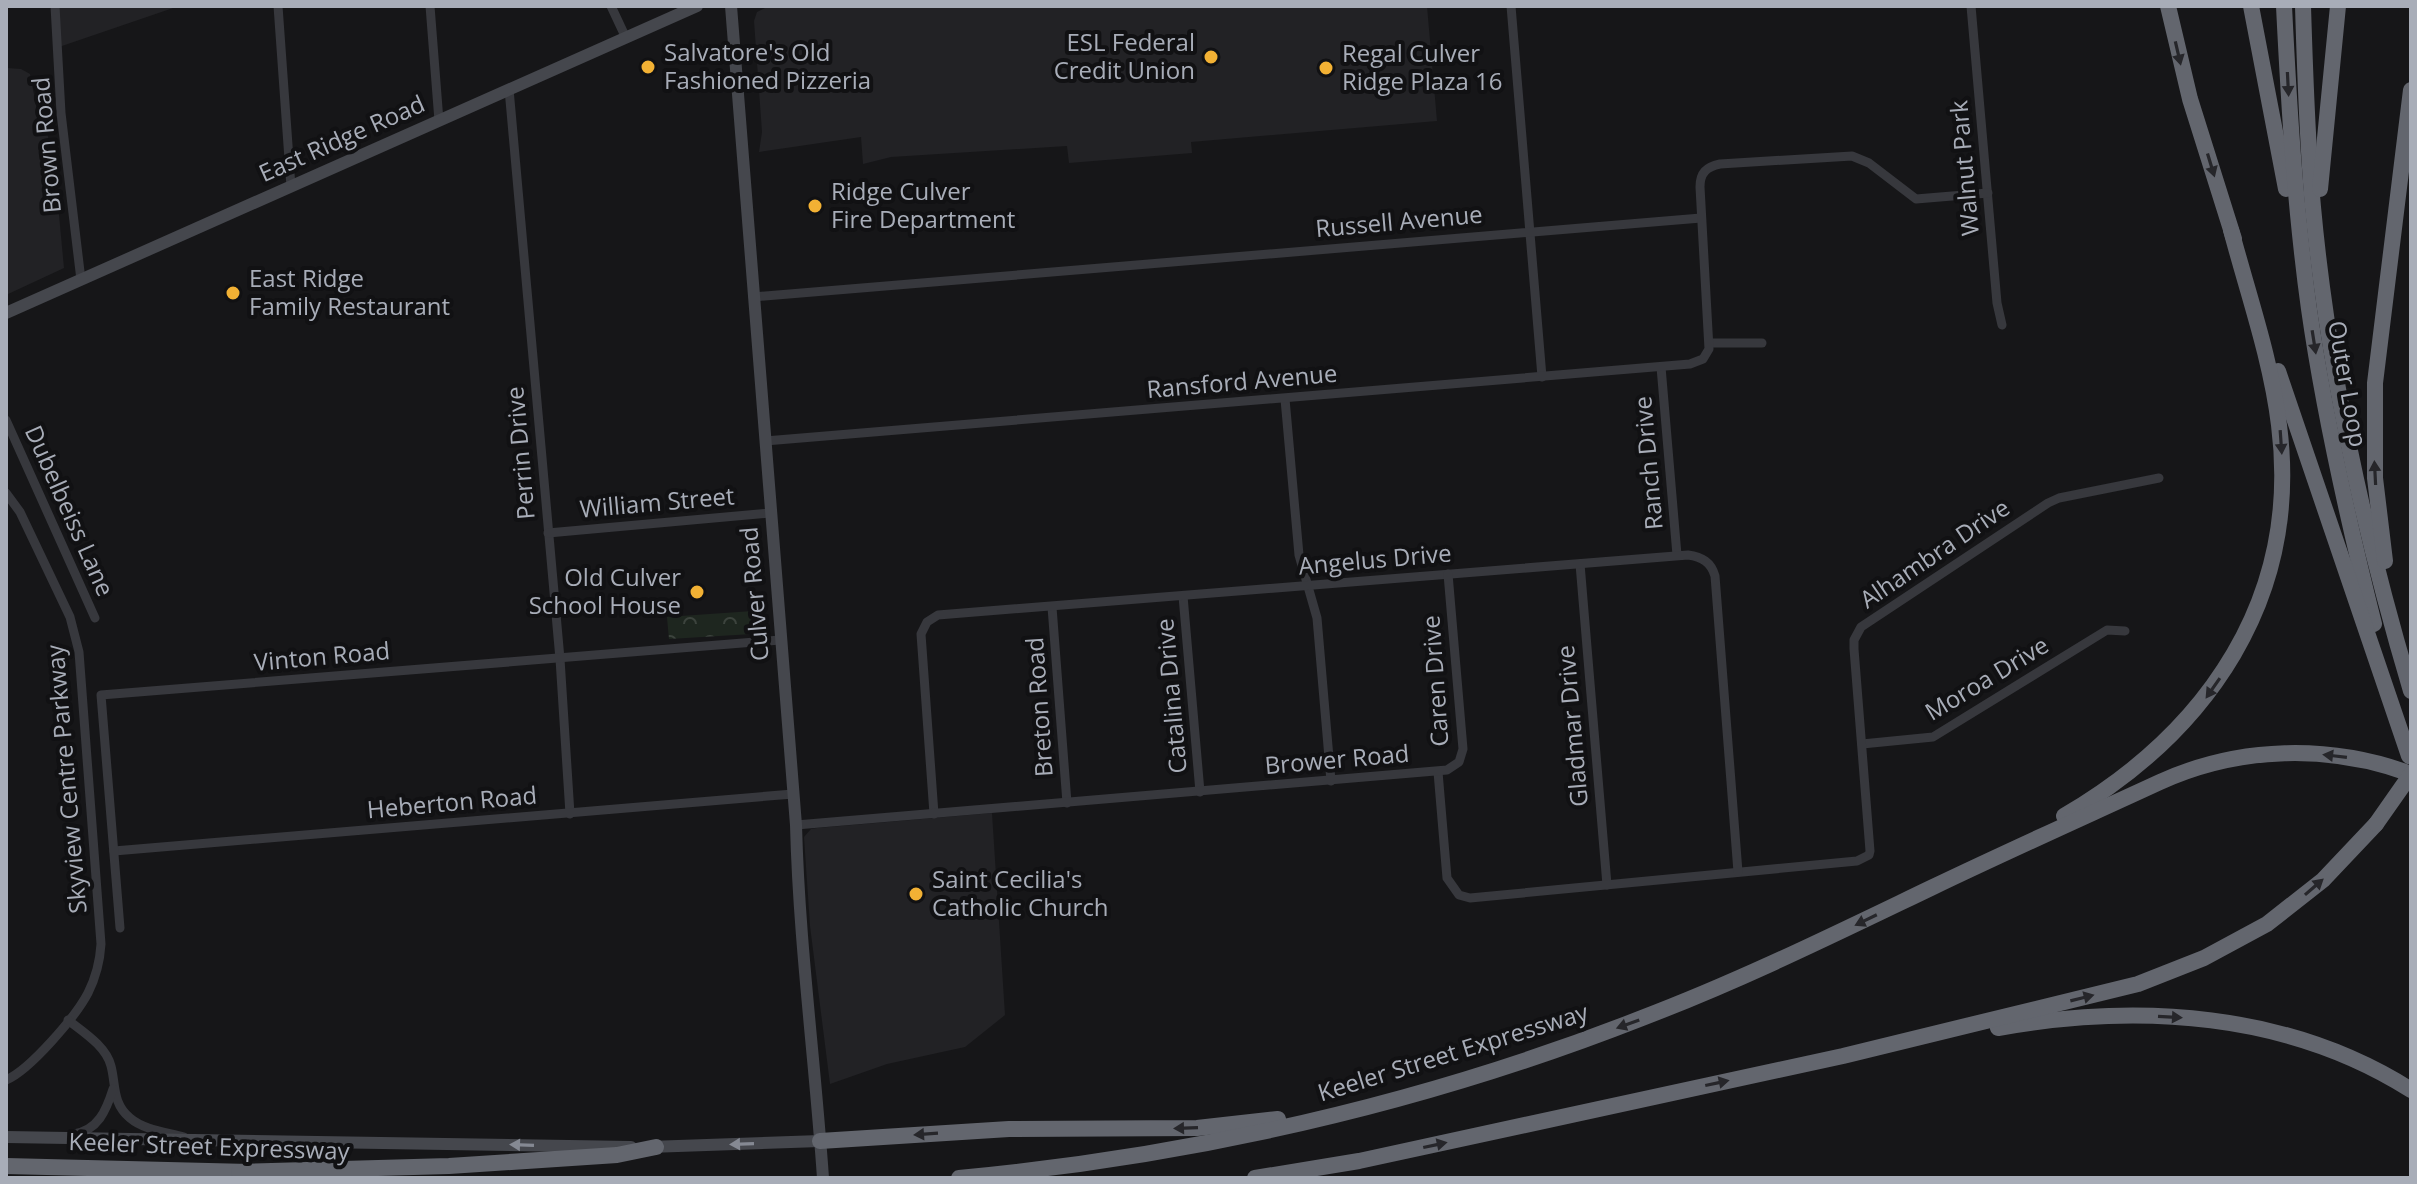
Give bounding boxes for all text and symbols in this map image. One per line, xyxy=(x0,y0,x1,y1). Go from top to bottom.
place label: ESL Federal Credit Union xyxy=(1054,25,1195,86)
place label: Salvatore's Old Fashioned Pizzeria xyxy=(664,35,871,96)
place label: Regal Culver Ridge Plaza 16 xyxy=(1342,36,1502,97)
one-way arrow xyxy=(2173,41,2185,66)
marker: ESL Federal Credit Union xyxy=(1202,48,1220,66)
marker: Salvatore's Old Fashioned Pizzeria xyxy=(639,58,657,76)
marker: Regal Culver Ridge Plaza 16 xyxy=(1317,59,1335,77)
one-way arrow xyxy=(2281,72,2294,97)
street label: Brown Road xyxy=(23,76,68,215)
street label: East Ridge Road xyxy=(253,86,430,189)
street label: Walnut Park xyxy=(1941,99,1986,237)
one-way arrow xyxy=(2205,153,2218,177)
place label: Ridge Culver Fire Department xyxy=(831,174,1015,235)
marker: Ridge Culver Fire Department xyxy=(806,197,824,215)
street label: Russell Avenue xyxy=(1314,197,1484,244)
place label: East Ridge Family Restaurant xyxy=(249,261,450,322)
marker: East Ridge Family Restaurant xyxy=(224,284,242,302)
street label: Outer Loop xyxy=(2321,318,2376,449)
one-way arrow xyxy=(2309,330,2321,355)
street label: Ransford Avenue xyxy=(1145,356,1338,405)
street label: Perrin Drive xyxy=(497,385,542,521)
street label: Ranch Drive xyxy=(1625,395,1670,531)
street label: Dubelbeiss Lane xyxy=(18,420,123,601)
one-way arrow xyxy=(2274,430,2287,455)
one-way arrow xyxy=(2368,460,2381,485)
street label: William Street xyxy=(578,478,736,525)
street label: Alhambra Drive xyxy=(1853,490,2016,615)
street label: Culver Road xyxy=(731,526,776,663)
street label: Angelus Drive xyxy=(1297,535,1453,582)
place label: Old Culver School House xyxy=(529,560,681,621)
marker: Old Culver School House xyxy=(688,583,706,601)
street label: Caren Drive xyxy=(1413,614,1456,748)
street label: Catalina Drive xyxy=(1147,617,1194,775)
street label: Moroa Drive xyxy=(1918,628,2054,728)
street label: Vinton Road xyxy=(253,633,391,678)
street label: Breton Road xyxy=(1017,636,1060,778)
street label: Skyview Centre Parkway xyxy=(37,642,94,915)
street label: Gladmar Drive xyxy=(1548,644,1595,808)
one-way arrow xyxy=(2206,677,2221,698)
street label: Brower Road xyxy=(1263,736,1411,781)
one-way arrow xyxy=(2322,749,2347,762)
street label: Heberton Road xyxy=(366,778,538,825)
place label: Saint Cecilia's Catholic Church xyxy=(932,862,1109,923)
one-way arrow xyxy=(2304,879,2324,896)
marker: Saint Cecilia's Catholic Church xyxy=(907,885,925,903)
one-way arrow xyxy=(1854,913,1878,927)
one-way arrow xyxy=(2070,991,2095,1004)
street label: Keeler Street Expressway xyxy=(1313,994,1593,1108)
one-way arrow xyxy=(2158,1011,2183,1024)
one-way arrow xyxy=(1616,1018,1640,1031)
one-way arrow xyxy=(1705,1076,1730,1089)
one-way arrow xyxy=(1173,1122,1198,1135)
street label: Keeler Street Expressway xyxy=(68,1124,351,1167)
one-way arrow xyxy=(913,1128,938,1141)
one-way arrow xyxy=(729,1137,754,1150)
one-way arrow xyxy=(1423,1138,1448,1151)
one-way arrow xyxy=(509,1139,534,1152)

